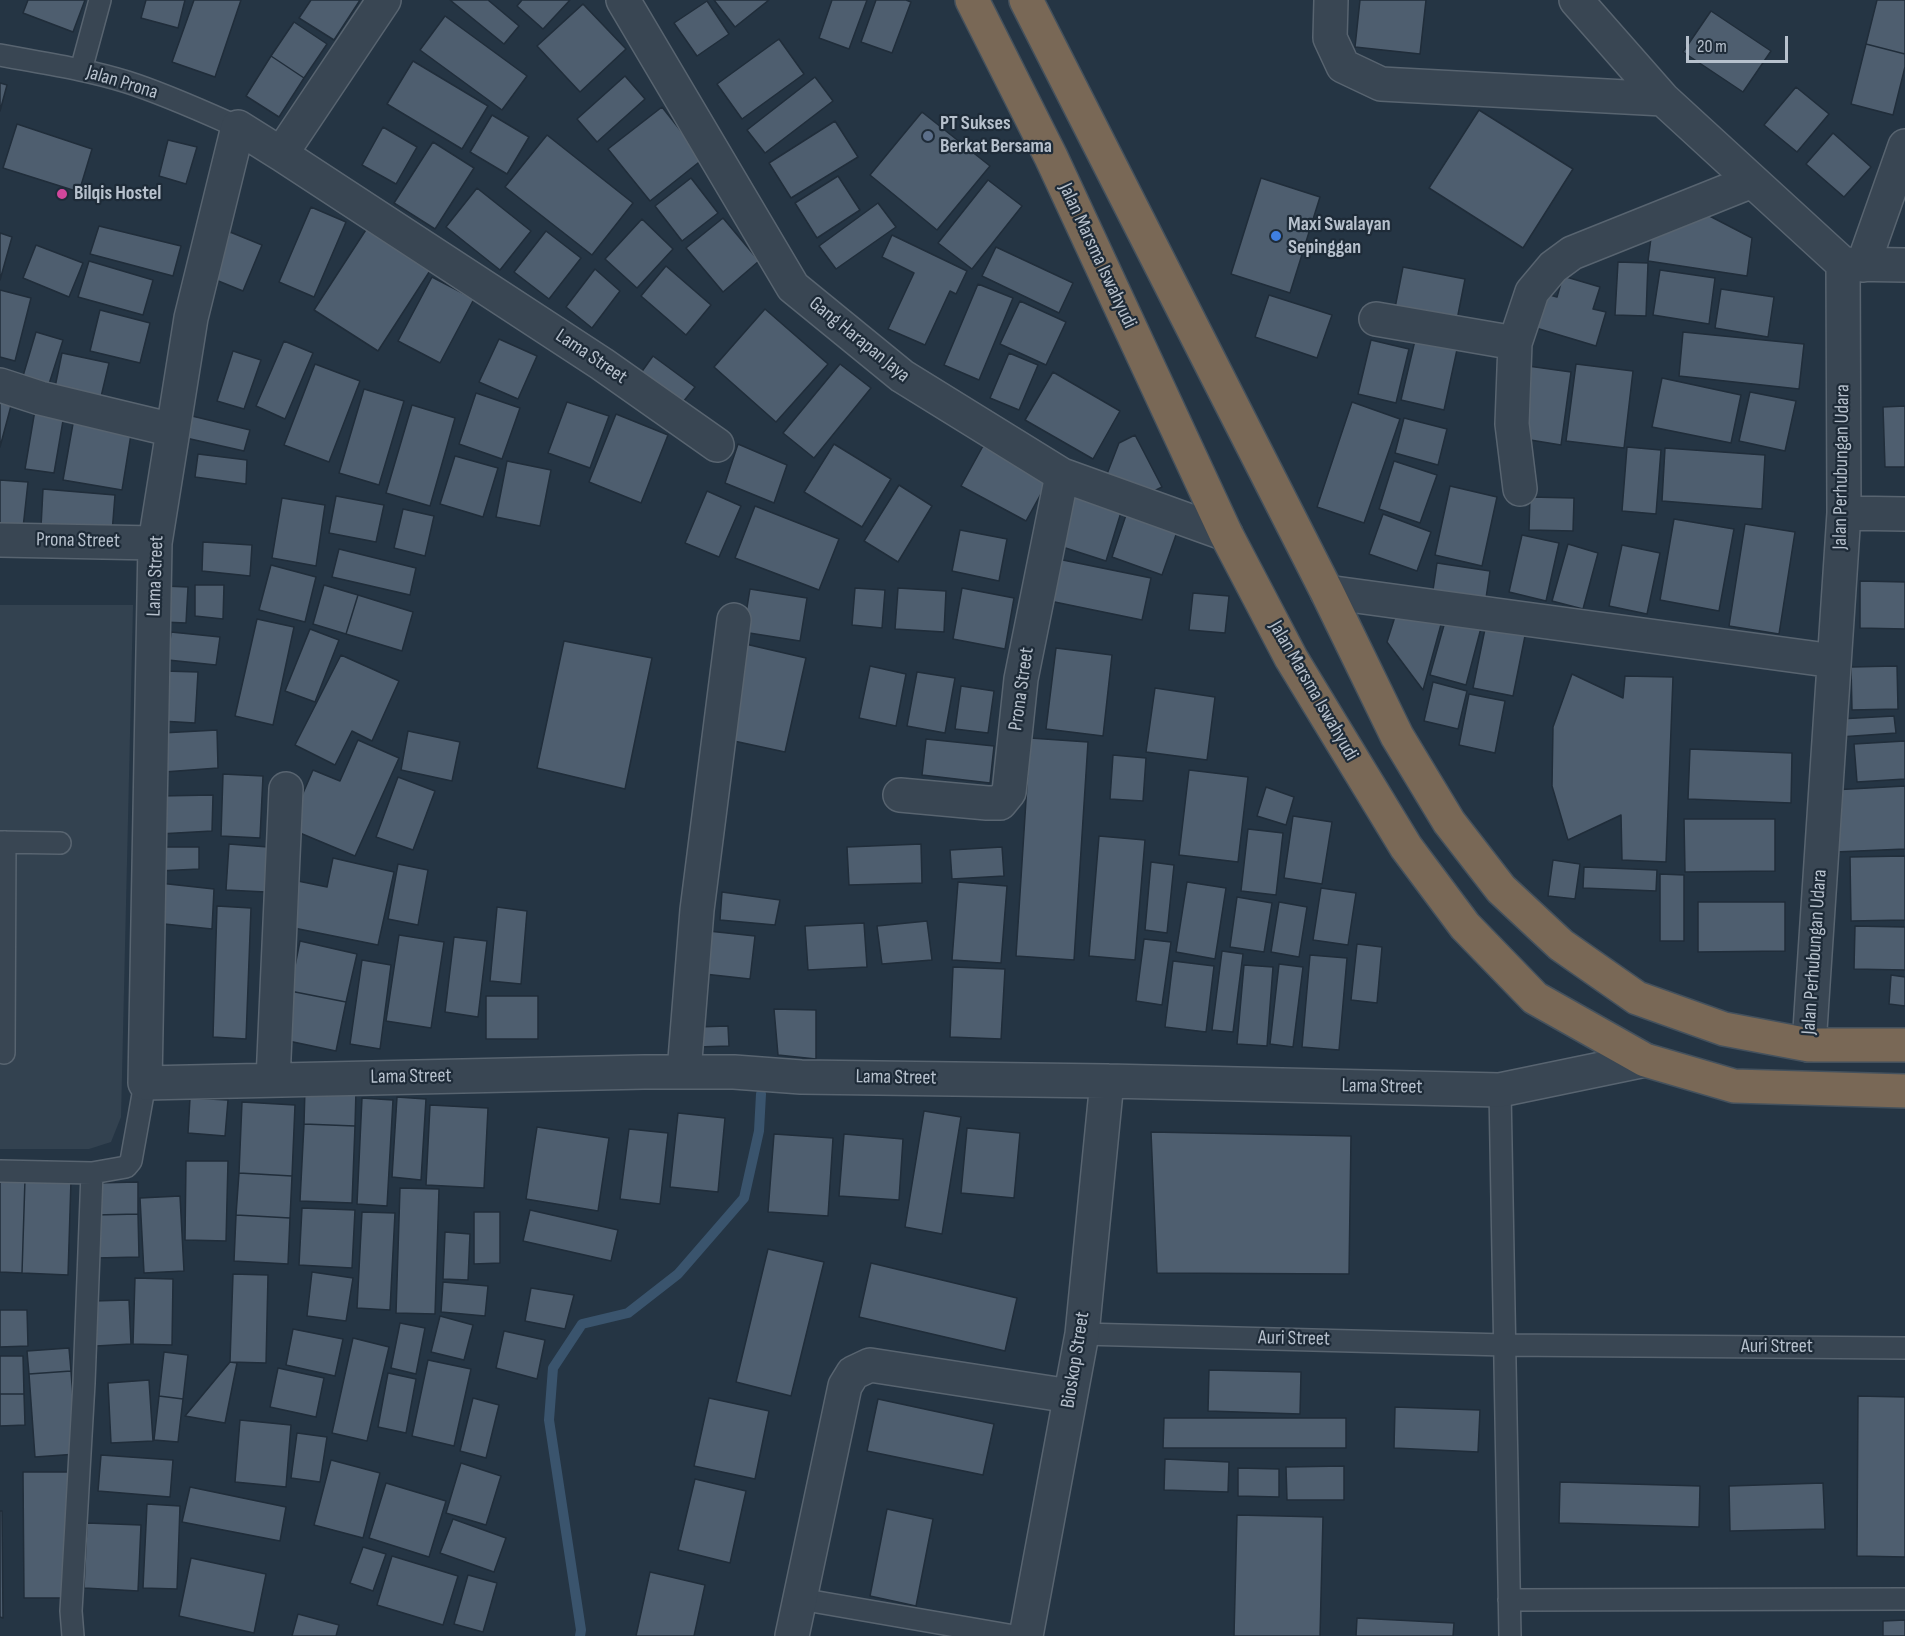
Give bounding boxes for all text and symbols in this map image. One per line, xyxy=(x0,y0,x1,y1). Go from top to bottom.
scale bar xyxy=(1689,24,1791,62)
text: 20 m xyxy=(1697,36,1727,57)
street label: Jalan Prona xyxy=(83,61,161,105)
place label: PT Sukses Berkat Bersama xyxy=(940,112,1052,159)
marker: PT Sukses Berkat Bersama xyxy=(921,129,935,143)
street label: Jalan Marsma Iswahyudi xyxy=(1053,180,1141,332)
place label: Bilqis Hostel xyxy=(74,182,161,206)
marker: Bilqis Hostel xyxy=(55,187,69,201)
place label: Maxi Swalayan Sepinggan xyxy=(1288,213,1391,260)
marker: Maxi Swalayan Sepinggan xyxy=(1269,229,1283,243)
street label: Gang Harapan Jaya xyxy=(804,292,914,388)
street label: Lama Street xyxy=(551,324,631,390)
street label: Jalan Perhubungan Udara xyxy=(1829,384,1855,550)
street label: Prona Street xyxy=(36,528,120,554)
street label: Lama Street xyxy=(143,535,169,617)
street label: Jalan Marsma Iswahyudi xyxy=(1263,617,1363,765)
street label: Prona Street xyxy=(1004,646,1040,732)
street label: Jalan Perhubungan Udara xyxy=(1797,869,1833,1035)
street label: Lama Street xyxy=(370,1064,452,1090)
street label: Lama Street xyxy=(855,1065,937,1091)
street label: Lama Street xyxy=(1341,1074,1423,1100)
street label: Bioskop Street xyxy=(1057,1310,1095,1410)
street label: Auri Street xyxy=(1258,1326,1330,1352)
street label: Auri Street xyxy=(1741,1335,1813,1359)

